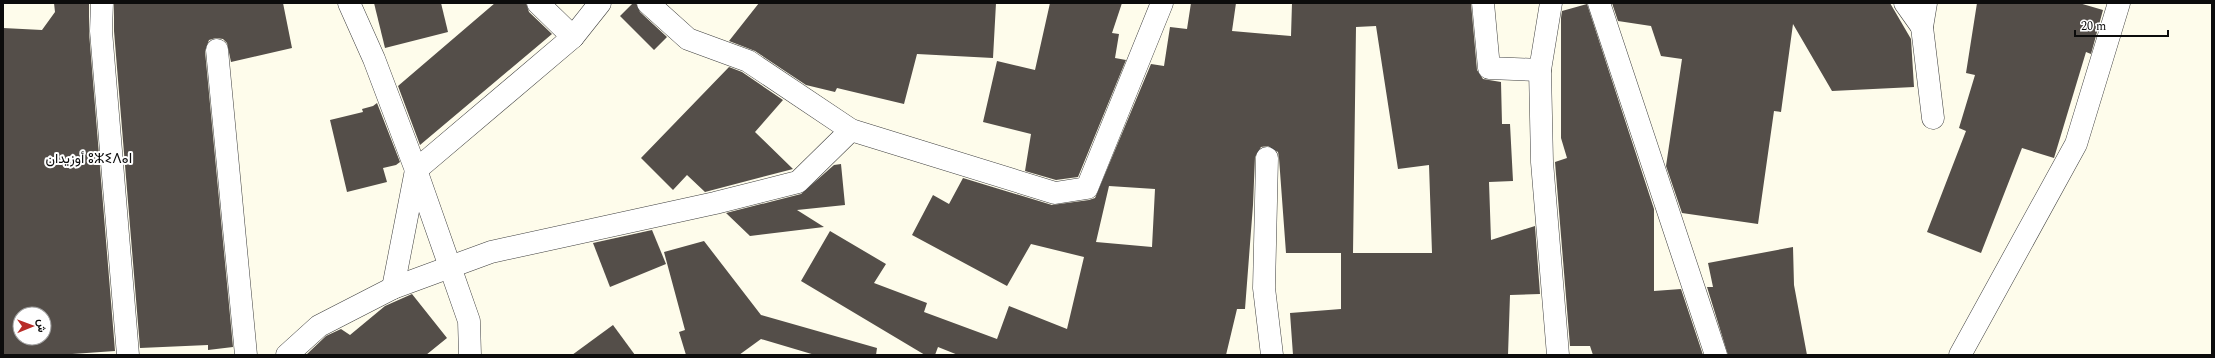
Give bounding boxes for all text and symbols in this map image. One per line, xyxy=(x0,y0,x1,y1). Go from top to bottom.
scale bar xyxy=(2075,12,2168,38)
text: 20 m xyxy=(2081,17,2106,36)
district label: أوزيدان ⵓⵣⵉⴷⴰⵏ xyxy=(45,148,133,169)
north arrow xyxy=(12,306,52,346)
text: ش xyxy=(33,319,50,333)

